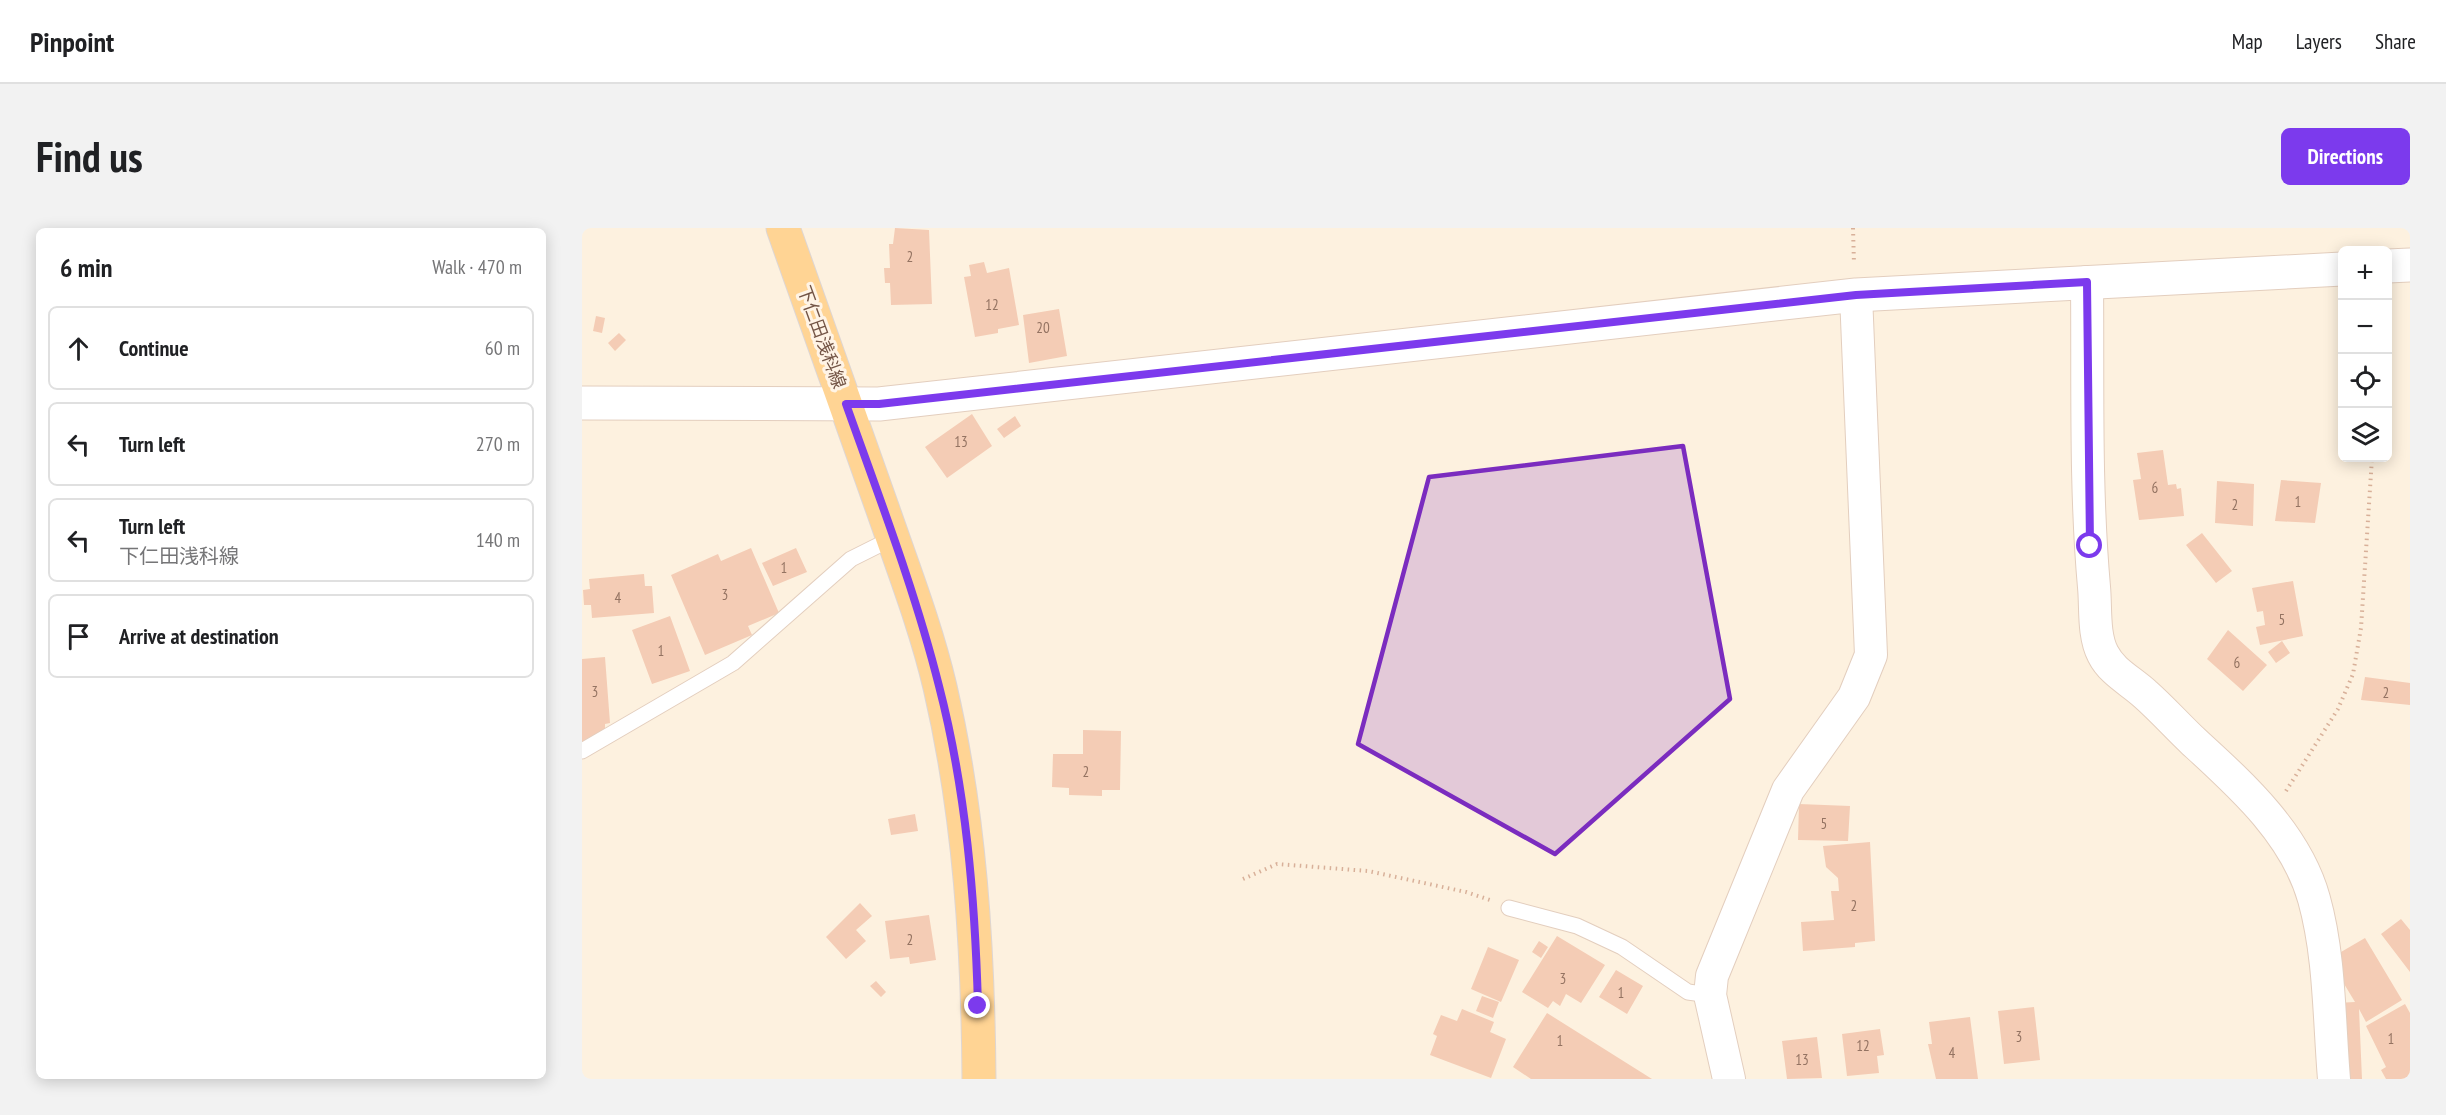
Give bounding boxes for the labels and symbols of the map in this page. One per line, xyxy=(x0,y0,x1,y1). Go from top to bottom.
house number: 2 xyxy=(907,247,913,266)
street label: 下仁田浅科線 xyxy=(793,282,851,392)
house number: 12 xyxy=(985,295,999,314)
house number: 20 xyxy=(1036,318,1050,337)
house number: 13 xyxy=(954,432,968,451)
house number: 6 xyxy=(2152,478,2159,497)
house number: 1 xyxy=(2295,492,2301,511)
house number: 2 xyxy=(2232,495,2238,514)
route start xyxy=(2076,532,2102,558)
house number: 1 xyxy=(781,558,787,577)
house number: 3 xyxy=(722,585,728,604)
house number: 4 xyxy=(615,588,622,607)
house number: 5 xyxy=(2279,610,2285,629)
house number: 1 xyxy=(658,641,664,660)
house number: 6 xyxy=(2234,653,2241,672)
house number: 3 xyxy=(592,682,598,701)
house number: 2 xyxy=(2383,683,2389,702)
house number: 2 xyxy=(1083,762,1089,781)
house number: 5 xyxy=(1821,814,1827,833)
house number: 2 xyxy=(1851,896,1857,915)
house number: 2 xyxy=(907,930,913,949)
house number: 3 xyxy=(1560,969,1566,988)
house number: 1 xyxy=(1618,983,1624,1002)
route end xyxy=(964,992,990,1018)
house number: 3 xyxy=(2016,1027,2022,1046)
house number: 1 xyxy=(2388,1029,2394,1048)
house number: 1 xyxy=(1557,1031,1563,1050)
house number: 12 xyxy=(1856,1036,1870,1055)
house number: 4 xyxy=(1949,1043,1956,1062)
house number: 13 xyxy=(1795,1050,1809,1069)

